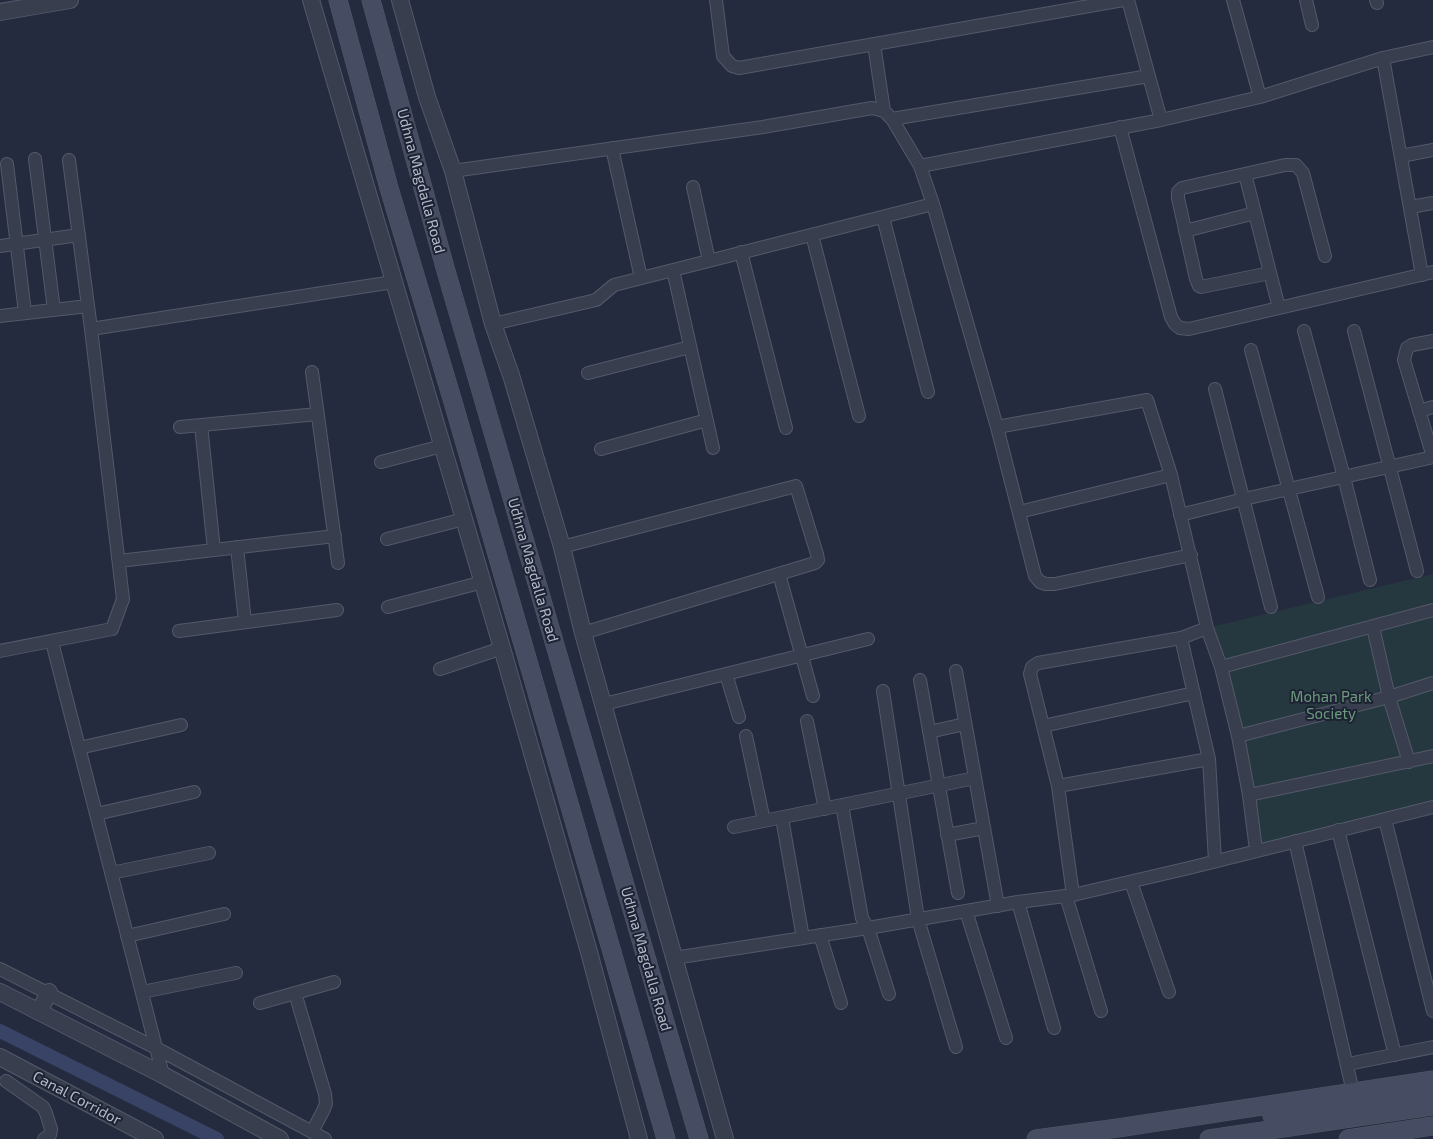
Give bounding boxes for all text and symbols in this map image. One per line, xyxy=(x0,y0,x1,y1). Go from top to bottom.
street label: Udhna Magdalla Road xyxy=(393,107,449,255)
street label: Udhna Magdalla Road xyxy=(504,496,562,644)
park label: Mohan Park Society xyxy=(1290,688,1372,723)
street label: Udhna Magdalla Road xyxy=(617,885,675,1033)
street label: Canal Corridor xyxy=(30,1067,124,1129)

